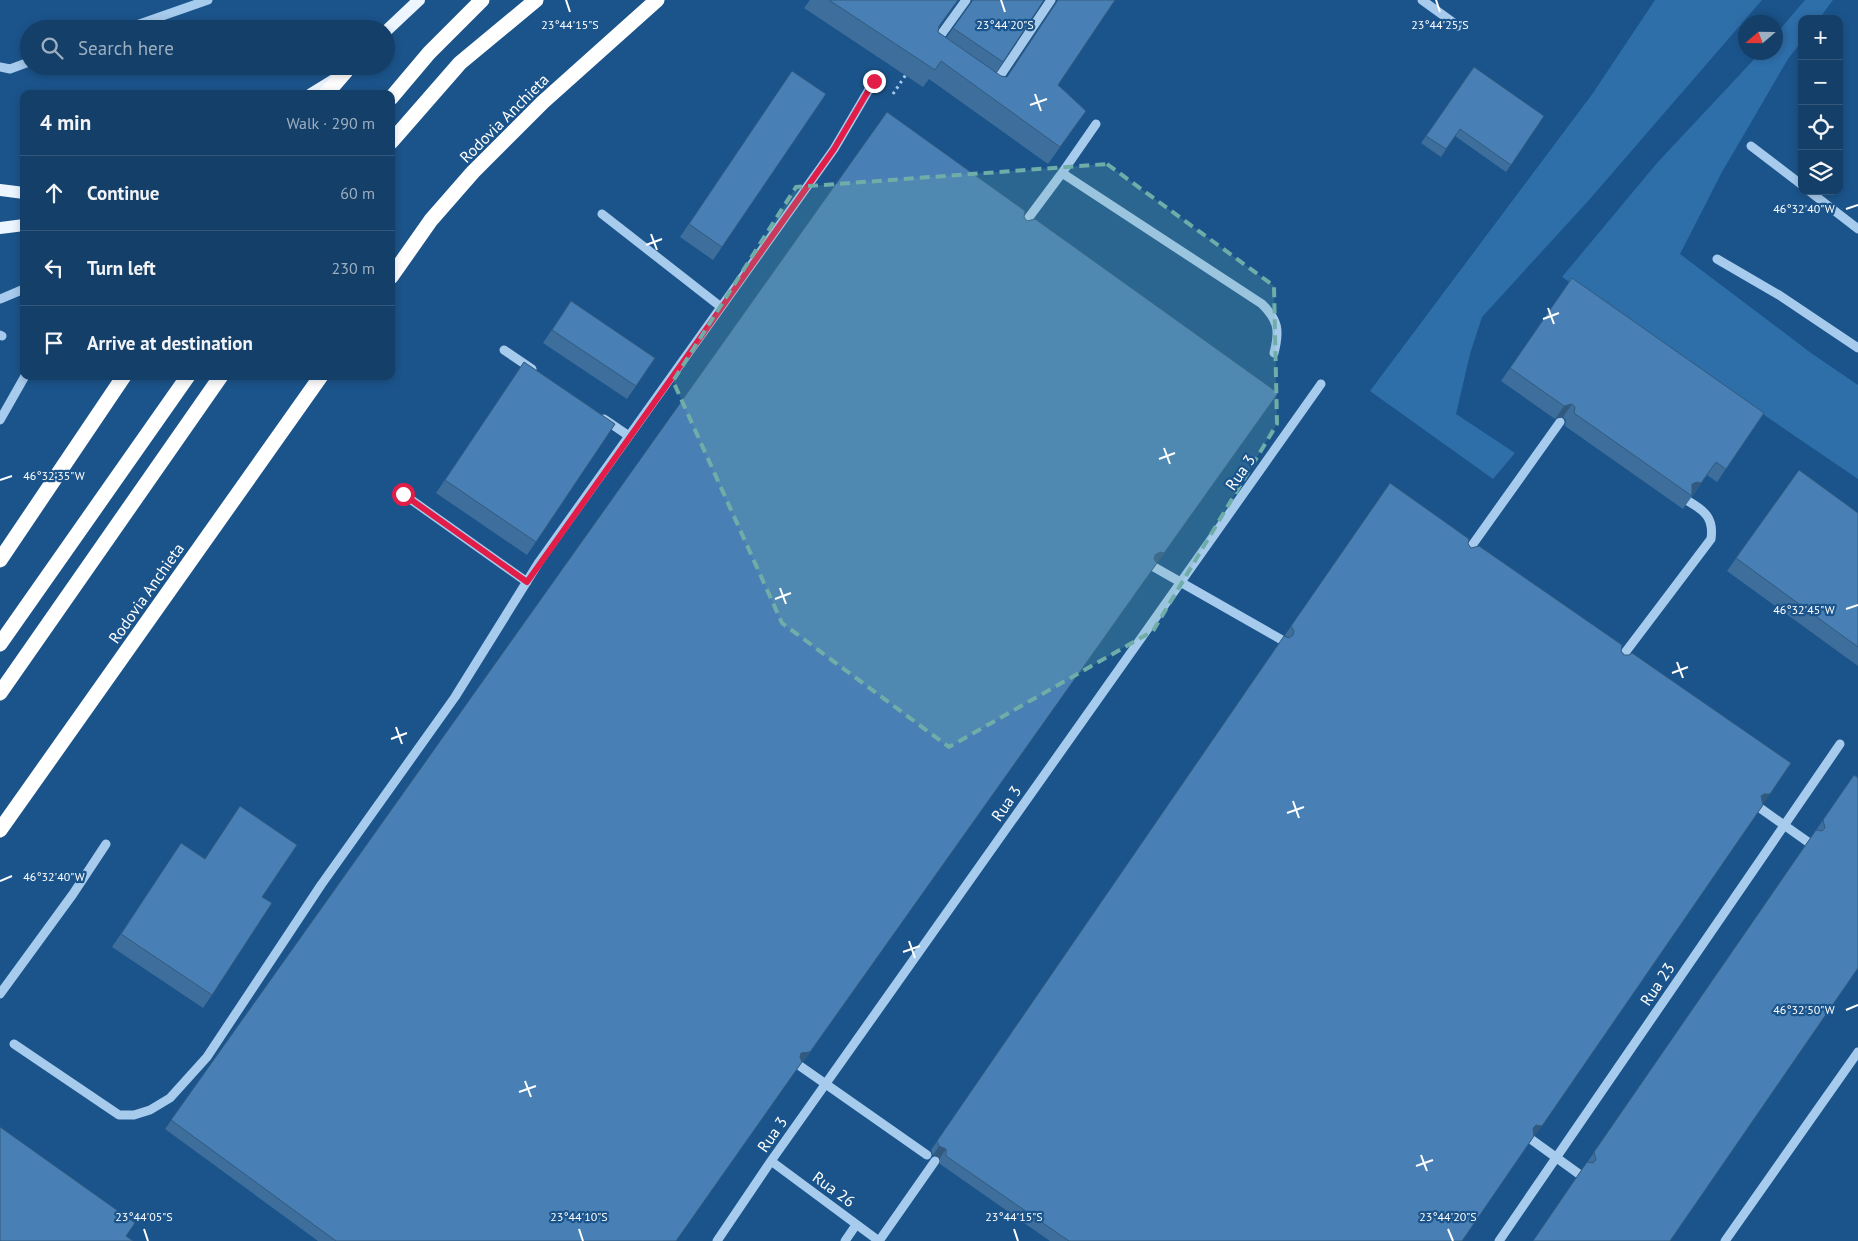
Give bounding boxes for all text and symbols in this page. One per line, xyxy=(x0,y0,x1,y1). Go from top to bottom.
north arrow xyxy=(1738,15,1783,60)
map controls xyxy=(1798,15,1843,195)
button: + xyxy=(1798,15,1843,60)
text: 23°44'15"S xyxy=(541,17,599,32)
text: 23°44'20"S xyxy=(976,17,1034,32)
text: 23°44'25"S xyxy=(1411,17,1469,32)
search box xyxy=(20,20,395,75)
icon: search xyxy=(38,34,66,62)
text: Search here xyxy=(78,36,174,60)
button: − xyxy=(1798,60,1843,105)
street label: Rodovia Anchieta xyxy=(455,69,553,167)
route end xyxy=(863,70,886,93)
button: locate xyxy=(1798,105,1843,150)
text: 4 min xyxy=(40,109,91,136)
text: Walk · 290 m xyxy=(286,113,375,133)
button: layers xyxy=(1798,150,1843,195)
icon: ahead xyxy=(40,179,68,207)
text: Continue xyxy=(87,181,159,205)
text: 60 m xyxy=(340,183,375,203)
text: 46°32'40"W xyxy=(1773,201,1835,216)
icon: left xyxy=(40,254,68,282)
text: Turn left xyxy=(87,256,156,280)
text: 230 m xyxy=(332,258,375,278)
icon: arrive xyxy=(40,329,68,357)
text: Arrive at destination xyxy=(87,331,253,355)
street label: Rua 3 xyxy=(1221,450,1259,494)
text: 46°32'35"W xyxy=(23,468,85,483)
route start xyxy=(392,483,415,506)
street label: Rodovia Anchieta xyxy=(104,539,188,647)
text: 46°32'45"W xyxy=(1773,602,1835,617)
street label: Rua 3 xyxy=(987,781,1025,825)
text: 46°32'40"W xyxy=(23,869,85,884)
street label: Rua 23 xyxy=(1635,959,1679,1009)
text: 46°32'50"W xyxy=(1773,1002,1835,1017)
street label: Rua 3 xyxy=(753,1112,791,1156)
street label: Rua 26 xyxy=(809,1167,859,1211)
text: 23°44'05"S xyxy=(115,1209,173,1224)
text: 23°44'10"S xyxy=(550,1209,608,1224)
text: 23°44'15"S xyxy=(985,1209,1043,1224)
text: 23°44'20"S xyxy=(1419,1209,1477,1224)

